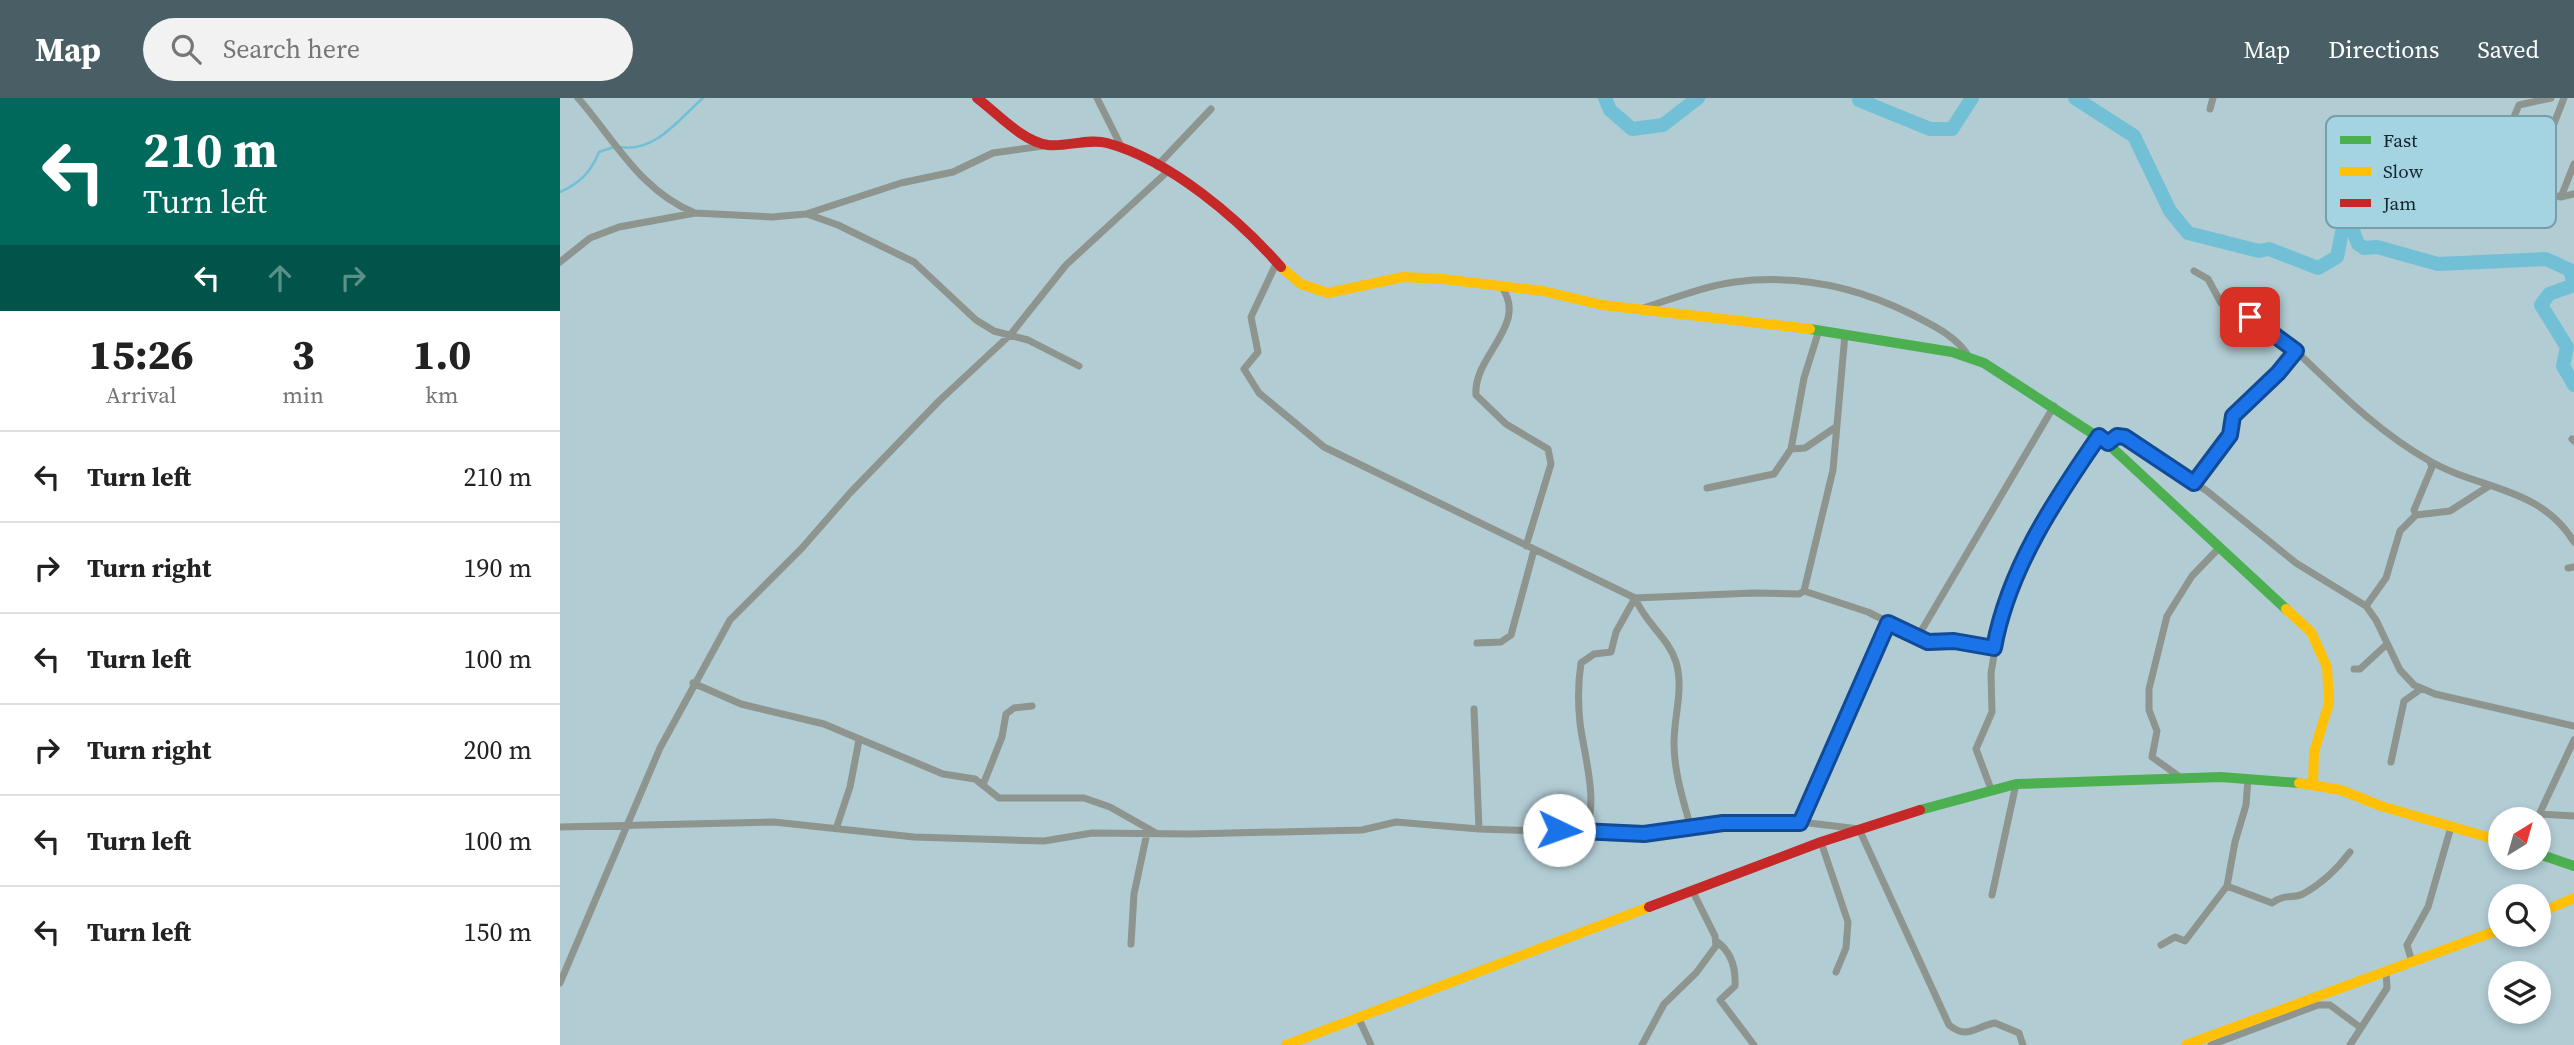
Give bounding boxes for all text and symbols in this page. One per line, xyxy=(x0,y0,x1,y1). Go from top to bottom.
search box xyxy=(143,18,633,81)
text: Map xyxy=(35,27,101,72)
icon: search xyxy=(167,30,205,68)
text: Search here xyxy=(223,31,360,67)
text: Map xyxy=(2243,33,2290,66)
text: Directions xyxy=(2328,33,2439,66)
text: Saved xyxy=(2477,33,2539,66)
text: 210 m xyxy=(143,116,278,183)
legend xyxy=(2326,116,2556,228)
icon: left xyxy=(28,126,119,217)
text: Fast xyxy=(2383,127,2418,153)
text: Slow xyxy=(2383,158,2424,184)
text: Turn left xyxy=(143,180,267,224)
text: Jam xyxy=(2382,190,2416,216)
icon: left xyxy=(188,259,226,297)
icon: ahead xyxy=(261,259,299,297)
icon: right xyxy=(334,259,372,297)
pin xyxy=(2220,287,2280,347)
icon: arrive xyxy=(2231,298,2269,336)
text: 15:26 xyxy=(89,325,194,383)
text: 3 xyxy=(292,325,315,383)
text: 1.0 xyxy=(412,325,471,383)
text: Arrival xyxy=(106,379,177,411)
text: min xyxy=(282,379,324,411)
text: km xyxy=(425,379,459,411)
icon: left xyxy=(28,458,66,496)
text: Turn left xyxy=(87,459,191,495)
text: 210 m xyxy=(464,459,532,495)
icon: right xyxy=(28,549,66,587)
text: Turn right xyxy=(87,550,211,586)
text: 190 m xyxy=(464,550,532,586)
icon: left xyxy=(28,640,66,678)
text: Turn left xyxy=(87,641,191,677)
text: 100 m xyxy=(464,641,532,677)
icon: right xyxy=(28,731,66,769)
text: Turn right xyxy=(87,732,211,768)
text: 200 m xyxy=(464,732,532,768)
position arrow xyxy=(1522,793,1596,867)
north arrow xyxy=(2488,807,2552,870)
map controls xyxy=(2488,807,2551,1024)
icon: left xyxy=(28,822,66,860)
text: Turn left xyxy=(87,823,191,859)
text: 100 m xyxy=(464,823,532,859)
button: search xyxy=(2488,884,2551,947)
icon: left xyxy=(28,913,66,951)
text: Turn left xyxy=(87,914,191,950)
text: 150 m xyxy=(464,914,532,950)
button: layers xyxy=(2488,961,2551,1024)

